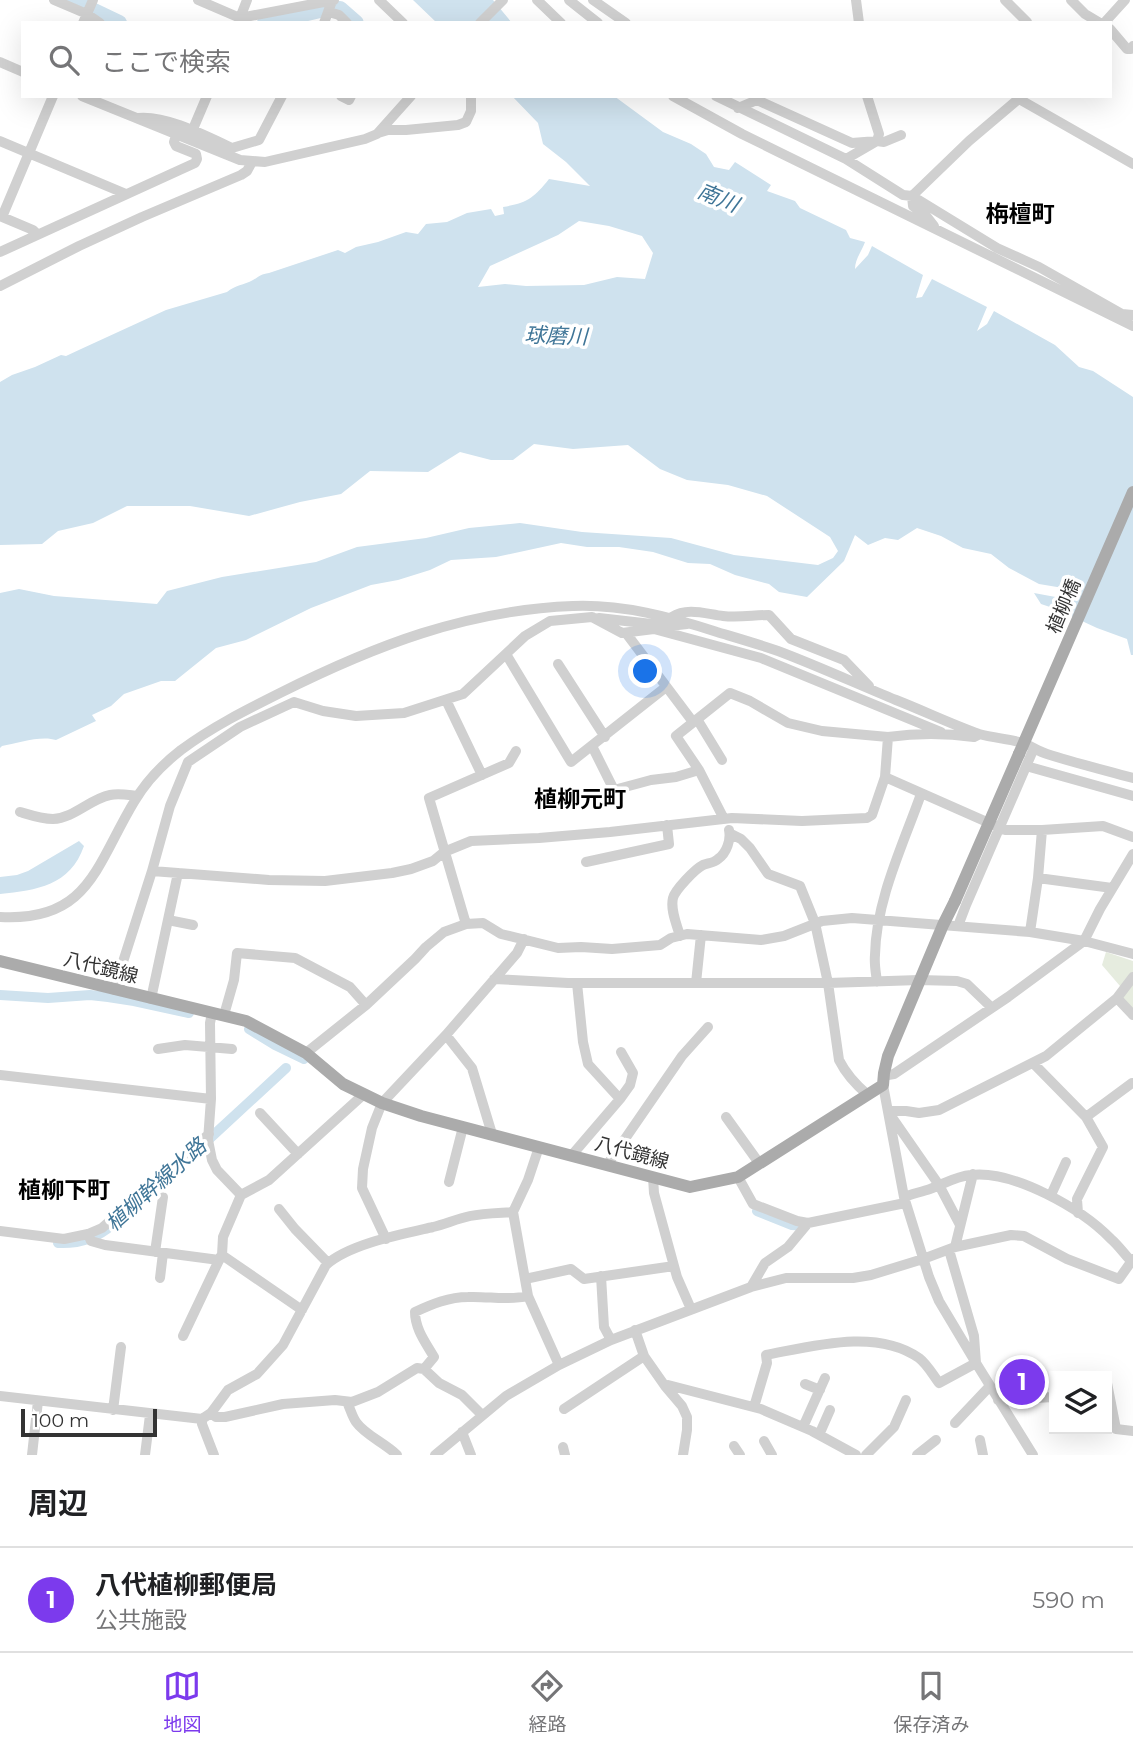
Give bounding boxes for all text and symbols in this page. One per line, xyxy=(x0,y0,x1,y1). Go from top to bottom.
search box xyxy=(21,21,1112,98)
icon: search xyxy=(45,41,83,79)
text: ここで検索 xyxy=(101,46,231,78)
water label: 南川 xyxy=(694,178,744,218)
district label: 栴檀町 xyxy=(986,200,1055,228)
water label: 球磨川 xyxy=(524,322,590,349)
street label: 植柳橋 xyxy=(1042,575,1085,637)
your location xyxy=(628,654,662,688)
district label: 植柳元町 xyxy=(534,785,626,813)
street label: 八代鏡線 xyxy=(61,947,141,988)
water label: 植柳幹線水路 xyxy=(100,1132,212,1236)
street label: 八代鏡線 xyxy=(592,1132,672,1173)
district label: 植柳下町 xyxy=(18,1176,110,1204)
pin: 1 xyxy=(999,1356,1045,1408)
map controls xyxy=(1049,1371,1112,1434)
button: layers xyxy=(1049,1371,1112,1434)
scale bar xyxy=(21,1406,158,1438)
text: 100 m xyxy=(32,1409,89,1432)
text: 周辺 xyxy=(28,1485,88,1522)
text: 八代植柳郵便局 xyxy=(95,1569,277,1601)
text: 1 xyxy=(46,1586,56,1614)
text: 590 m xyxy=(1032,1586,1105,1614)
text: 公共施設 xyxy=(95,1606,187,1634)
tab: 地図 xyxy=(163,1667,202,1736)
tab: 経路 xyxy=(528,1667,567,1736)
tab: 保存済み xyxy=(893,1667,970,1736)

